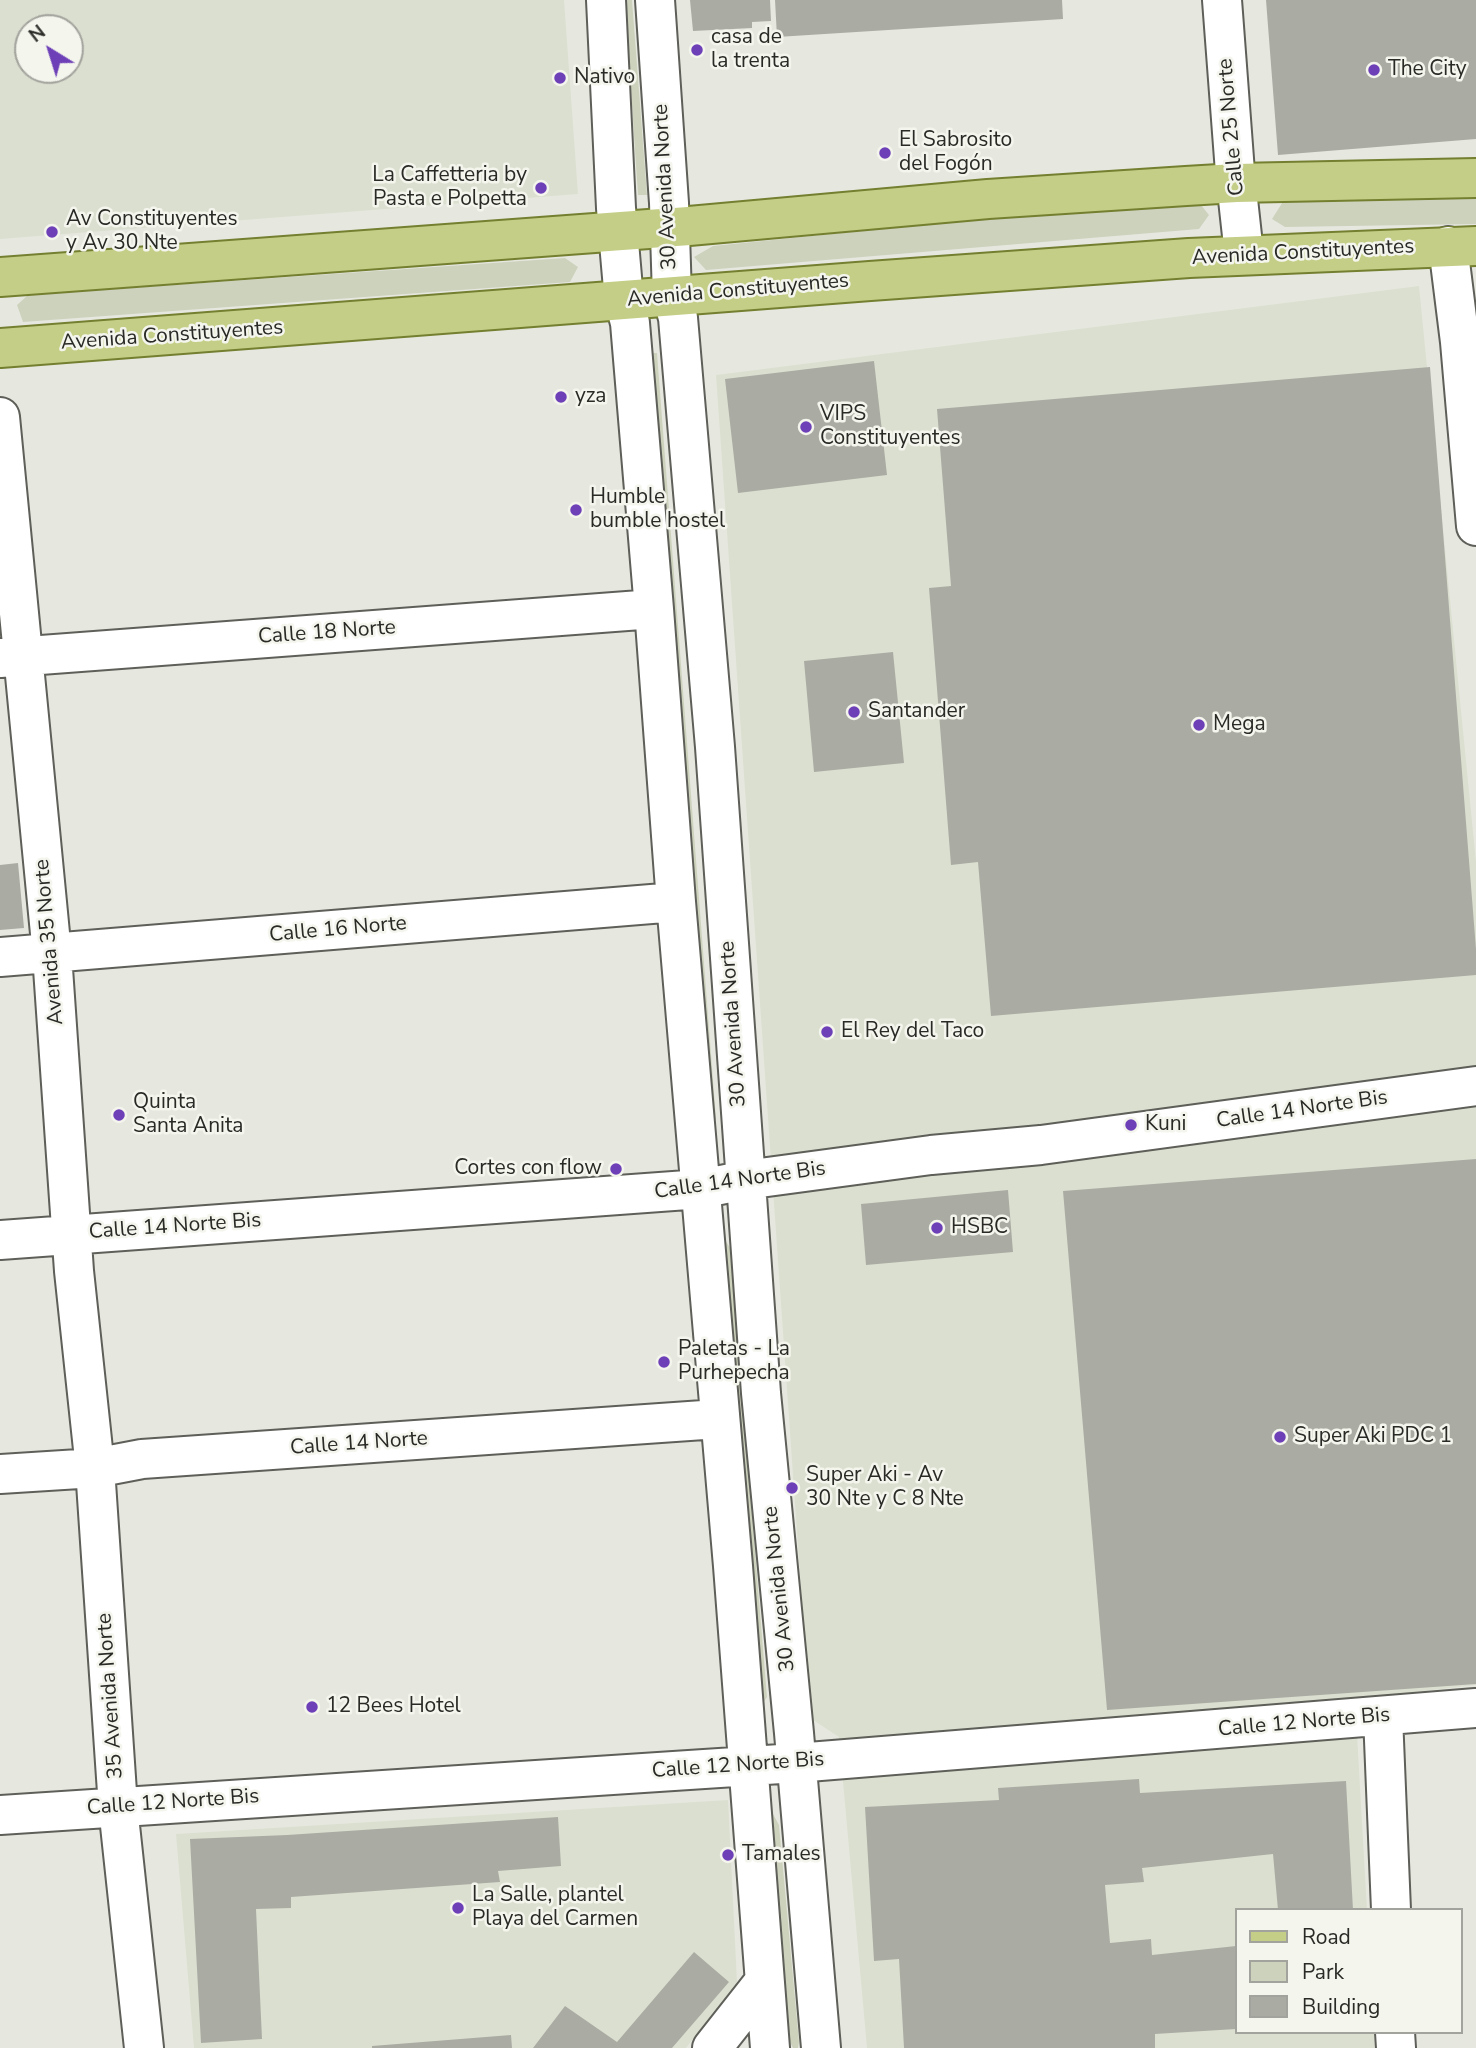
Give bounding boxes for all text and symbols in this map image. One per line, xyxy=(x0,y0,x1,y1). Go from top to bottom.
north arrow xyxy=(14,14,84,84)
text: N xyxy=(24,19,51,49)
place label: casa de la trenta xyxy=(711,25,790,75)
marker: casa de la trenta xyxy=(689,42,705,58)
street label: Calle 25 Norte xyxy=(1213,57,1251,197)
place label: The City xyxy=(1388,57,1466,83)
marker: The City xyxy=(1366,62,1382,78)
place label: Nativo xyxy=(574,65,635,91)
marker: Nativo xyxy=(552,70,568,86)
street label: 30 Avenida Norte xyxy=(649,103,683,271)
place label: El Sabrosito del Fogón xyxy=(899,128,1012,178)
marker: El Sabrosito del Fogón xyxy=(877,145,893,161)
place label: La Caffetteria by Pasta e Polpetta xyxy=(372,163,527,213)
marker: La Caffetteria by Pasta e Polpetta xyxy=(533,180,549,196)
place label: Av Constituyentes y Av 30 Nte xyxy=(66,207,238,257)
marker: Av Constituyentes y Av 30 Nte xyxy=(44,224,60,240)
street label: Avenida Constituyentes xyxy=(1191,235,1415,271)
street label: Avenida Constituyentes xyxy=(626,269,850,313)
street label: Avenida Constituyentes xyxy=(60,316,284,356)
place label: yza xyxy=(575,384,606,410)
marker: yza xyxy=(553,389,569,405)
place label: VIPS Constituyentes xyxy=(820,402,961,452)
marker: VIPS Constituyentes xyxy=(798,419,814,435)
place label: Humble bumble hostel xyxy=(590,485,725,535)
marker: Humble bumble hostel xyxy=(568,502,584,518)
street label: Calle 18 Norte xyxy=(257,616,397,650)
place label: Santander xyxy=(868,699,965,725)
marker: Santander xyxy=(846,704,862,720)
place label: Mega xyxy=(1213,712,1266,738)
marker: Mega xyxy=(1191,717,1207,733)
street label: Avenida 35 Norte xyxy=(30,858,70,1026)
street label: Calle 16 Norte xyxy=(268,911,408,949)
street label: 30 Avenida Norte xyxy=(716,940,752,1108)
place label: El Rey del Taco xyxy=(841,1019,984,1045)
marker: El Rey del Taco xyxy=(819,1024,835,1040)
street label: Calle 14 Norte Bis xyxy=(1215,1086,1389,1134)
place label: Quinta Santa Anita xyxy=(133,1090,243,1140)
marker: Quinta Santa Anita xyxy=(111,1107,127,1123)
place label: Kuni xyxy=(1145,1112,1186,1138)
marker: Kuni xyxy=(1123,1117,1139,1133)
place label: Cortes con flow xyxy=(454,1156,602,1182)
street label: Calle 14 Norte Bis xyxy=(653,1157,827,1205)
marker: Cortes con flow xyxy=(608,1161,624,1177)
street label: Calle 14 Norte Bis xyxy=(88,1208,262,1246)
place label: HSBC xyxy=(951,1215,1008,1241)
marker: HSBC xyxy=(929,1220,945,1236)
place label: Paletas - La Purhepecha xyxy=(678,1337,790,1387)
marker: Paletas - La Purhepecha xyxy=(656,1354,672,1370)
place label: Super Aki PDC 1 xyxy=(1294,1424,1452,1450)
street label: Calle 14 Norte xyxy=(289,1427,429,1461)
marker: Super Aki PDC 1 xyxy=(1272,1429,1288,1445)
place label: Super Aki - Av 30 Nte y C 8 Nte xyxy=(806,1463,964,1513)
marker: Super Aki - Av 30 Nte y C 8 Nte xyxy=(784,1480,800,1496)
street label: 30 Avenida Norte xyxy=(759,1505,801,1673)
street label: 35 Avenida Norte xyxy=(93,1612,129,1780)
place label: 12 Bees Hotel xyxy=(326,1694,461,1720)
marker: 12 Bees Hotel xyxy=(304,1699,320,1715)
street label: Calle 12 Norte Bis xyxy=(1217,1703,1391,1743)
street label: Calle 12 Norte Bis xyxy=(651,1747,825,1785)
street label: Calle 12 Norte Bis xyxy=(86,1784,260,1822)
place label: Tamales xyxy=(742,1842,821,1868)
marker: Tamales xyxy=(720,1847,736,1863)
place label: La Salle, plantel Playa del Carmen xyxy=(472,1883,638,1933)
marker: La Salle, plantel Playa del Carmen xyxy=(450,1900,466,1916)
legend xyxy=(1234,1908,1462,2034)
text: Road xyxy=(1302,1923,1351,1951)
text: Park xyxy=(1302,1958,1344,1986)
text: Building xyxy=(1302,1993,1380,2021)

